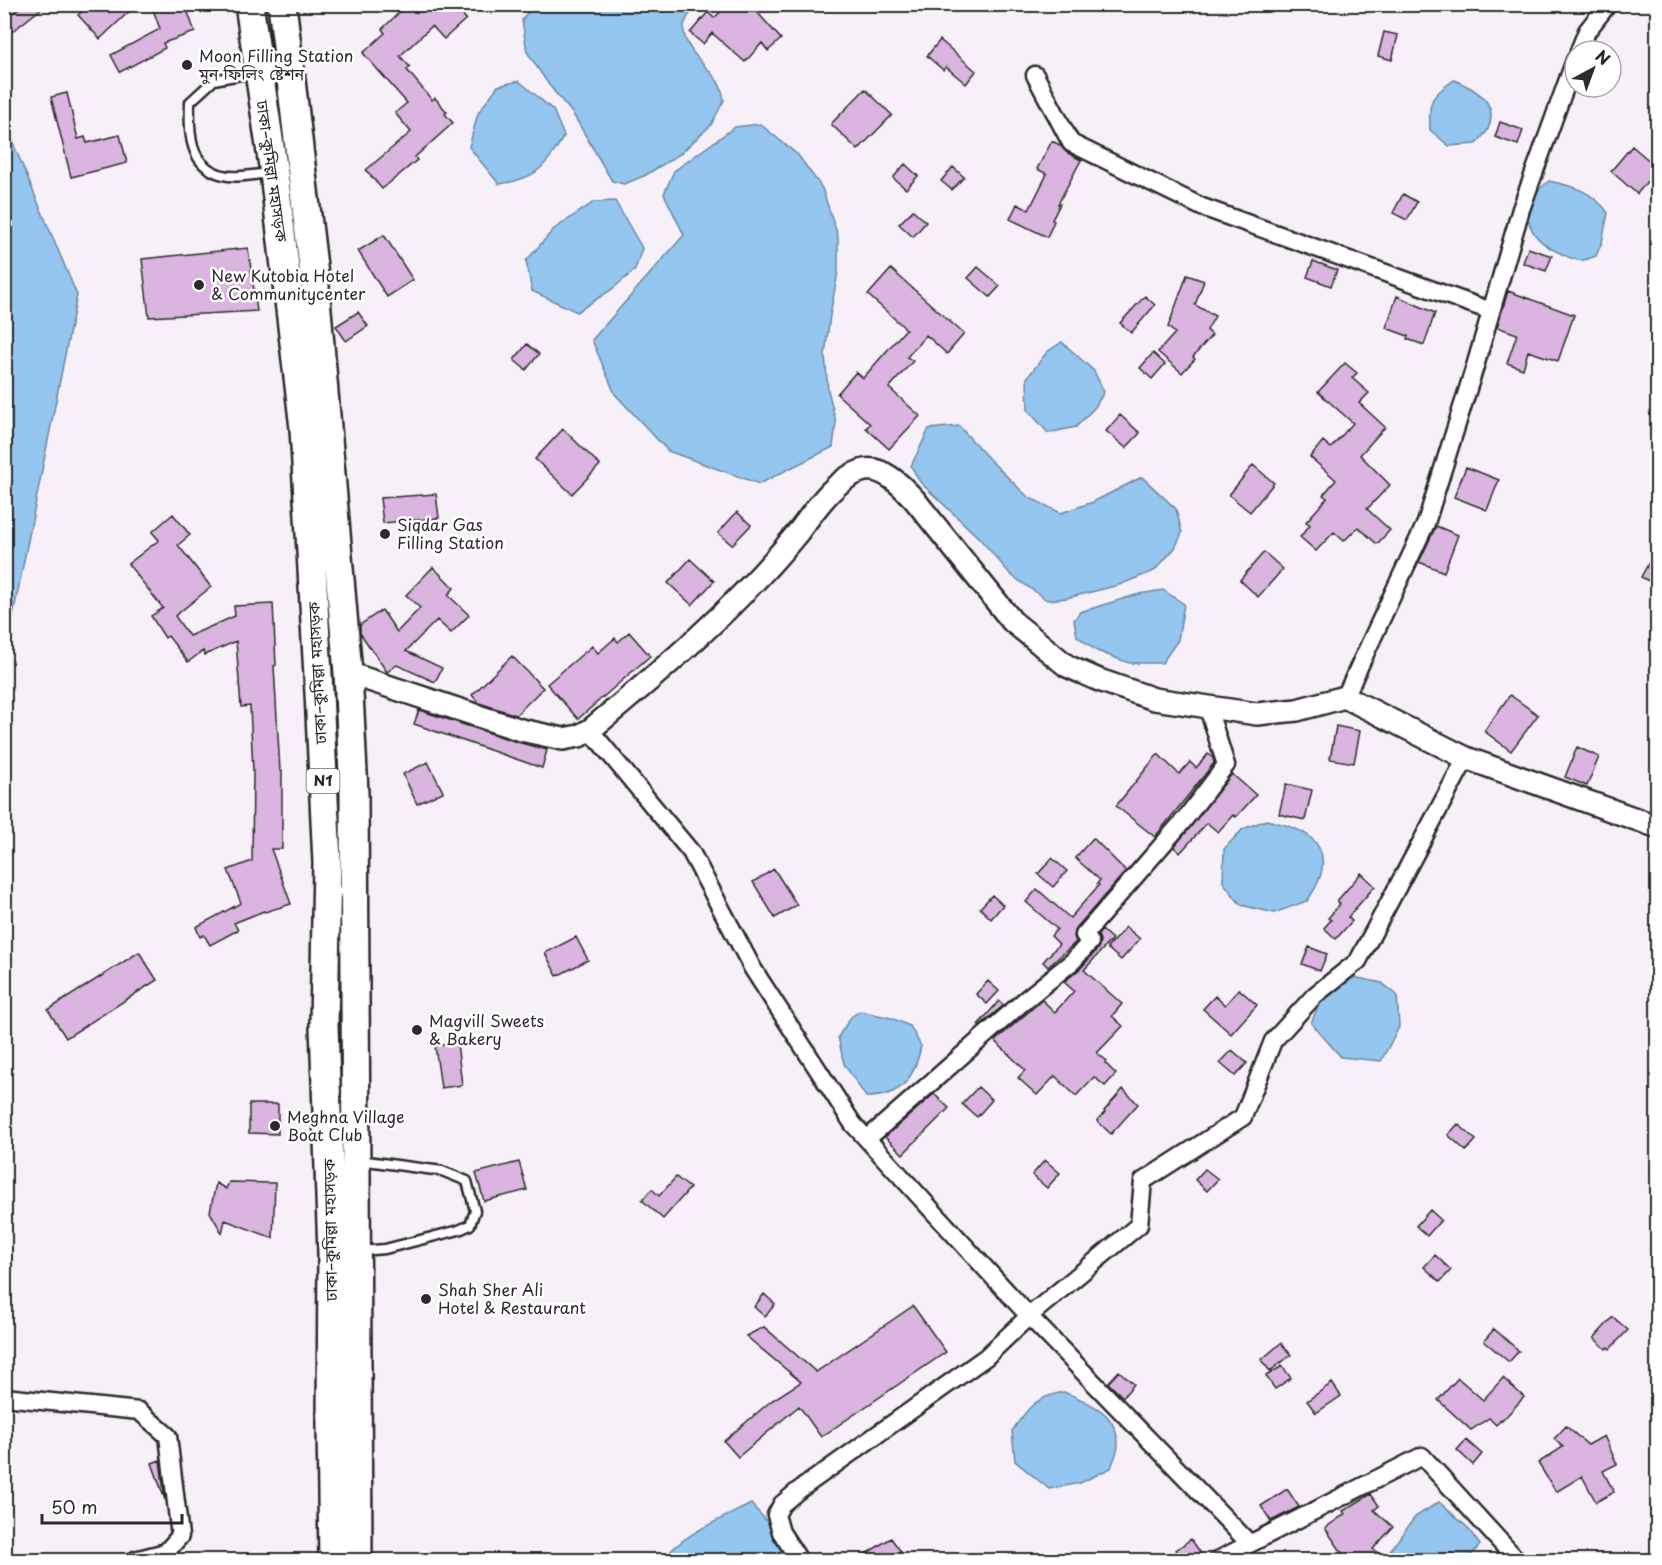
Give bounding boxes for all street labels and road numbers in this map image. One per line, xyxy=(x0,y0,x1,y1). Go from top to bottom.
street label: ঢাকা–কুমিল্লা মহাসড়ক xyxy=(251,98,295,244)
street label: ঢাকা–কুমিল্লা মহাসড়ক xyxy=(300,600,332,746)
road number: N1 xyxy=(306,769,340,793)
street label: ঢাকা–কুমিল্লা মহাসড়ক xyxy=(316,1157,342,1303)

